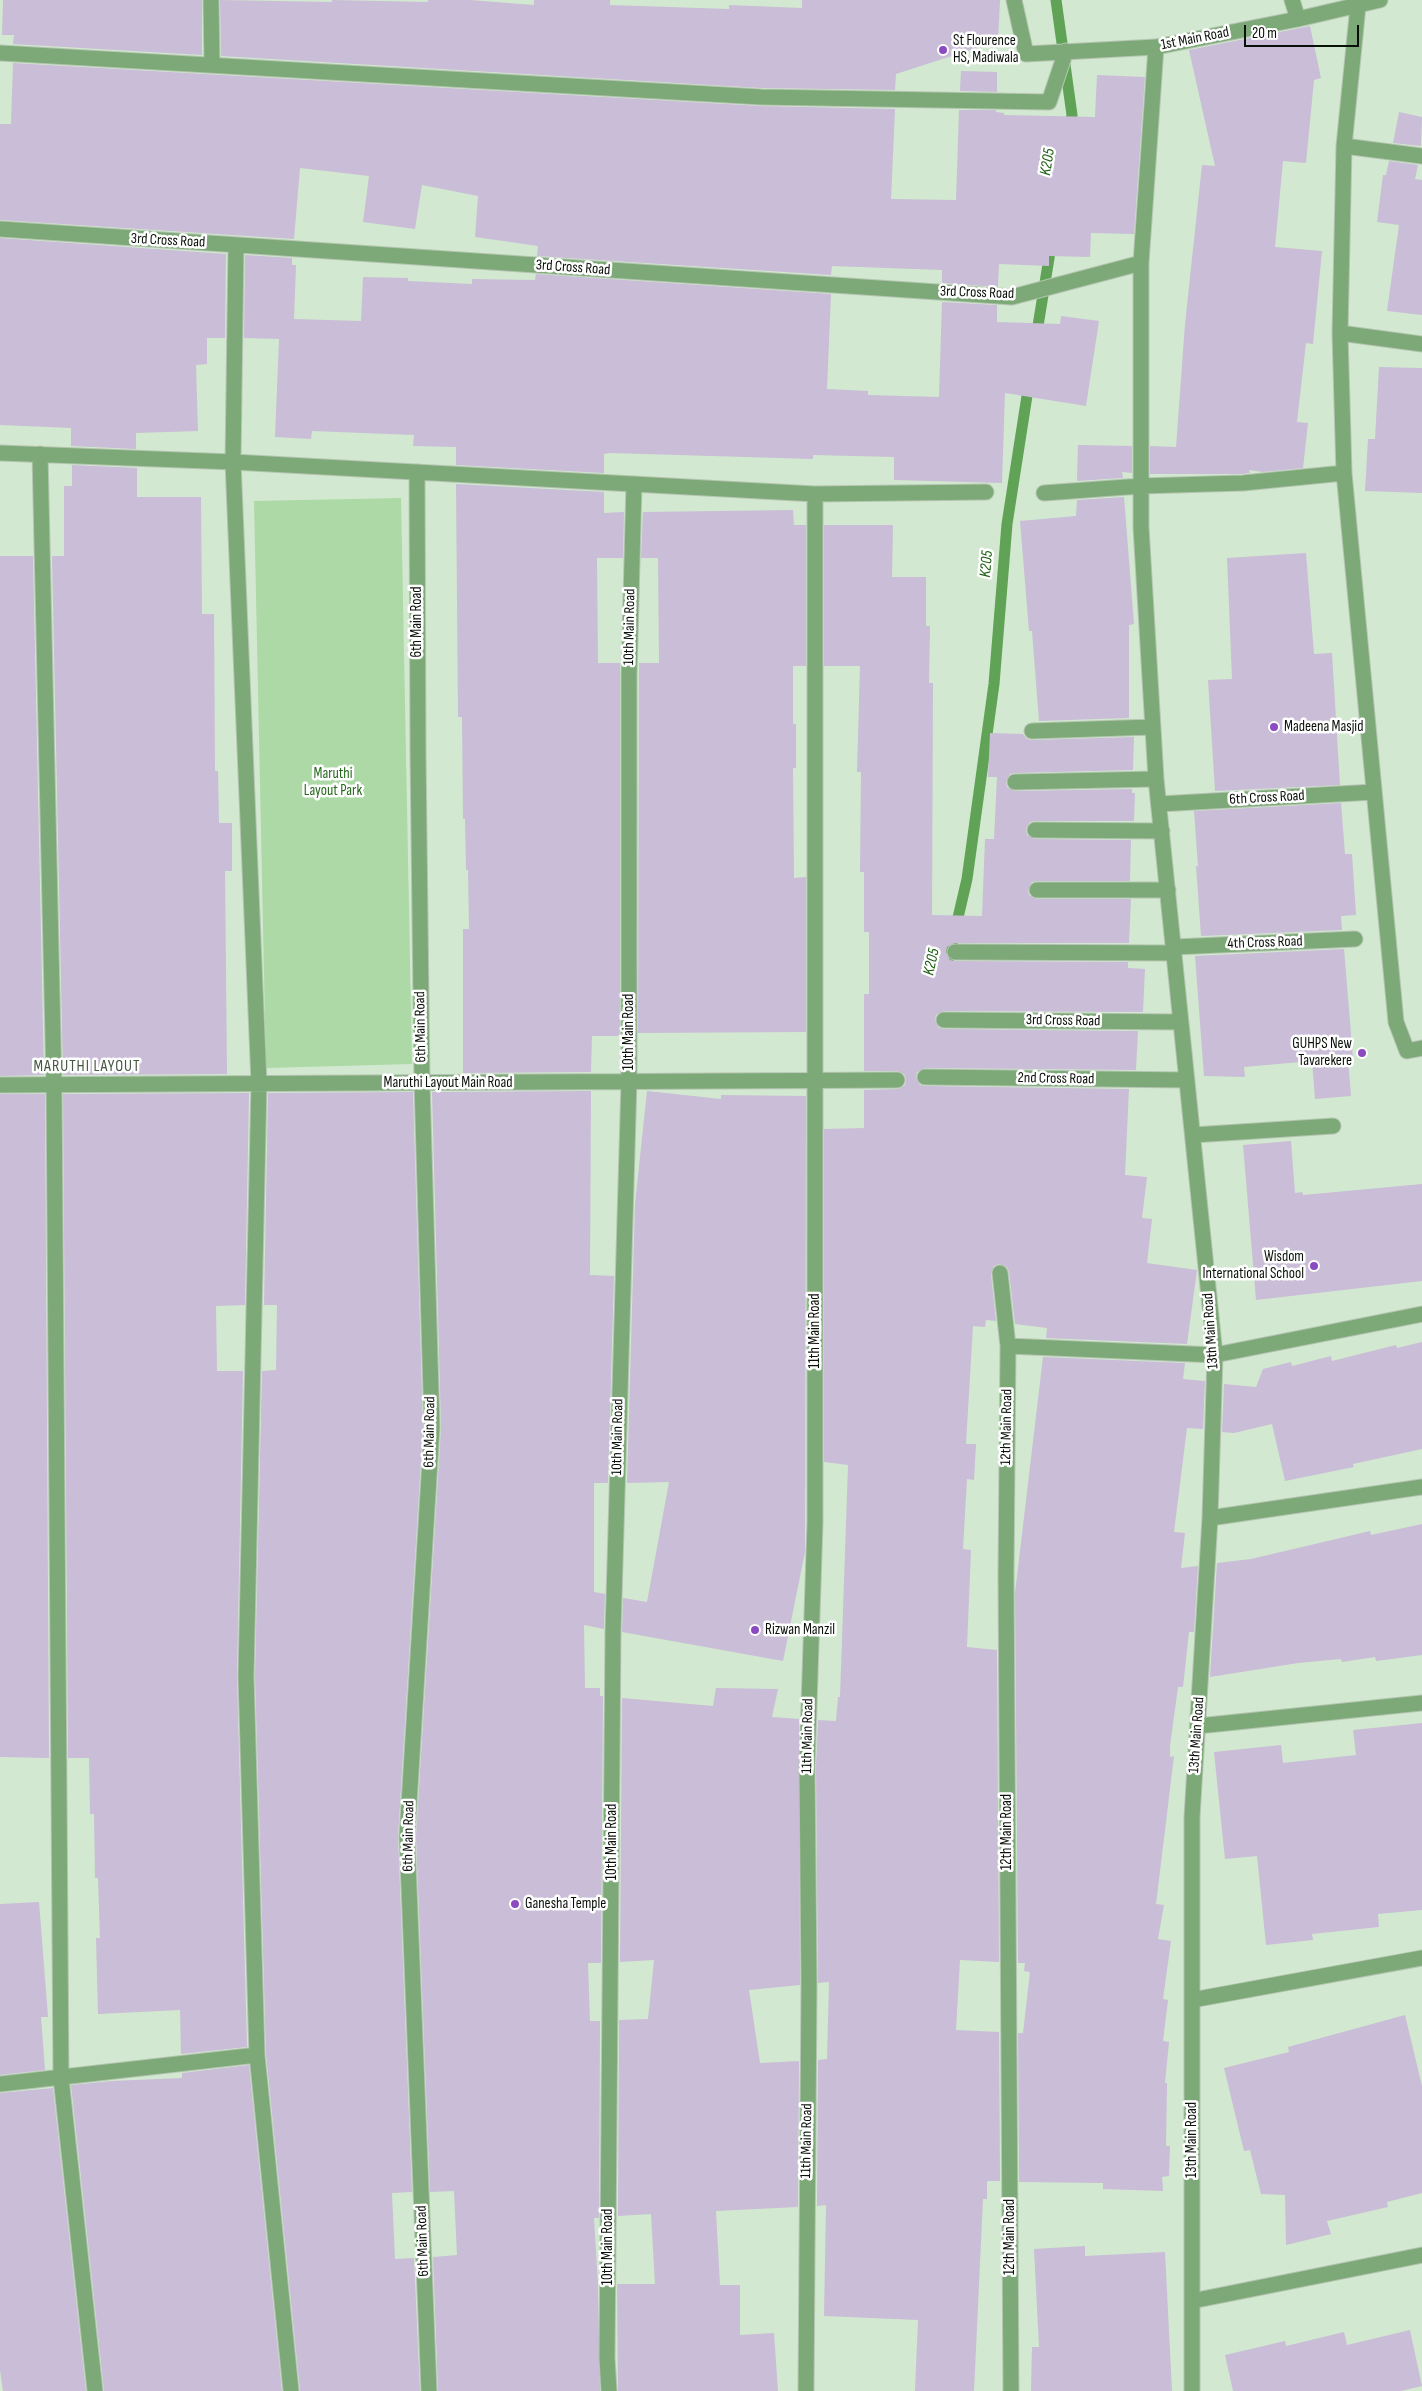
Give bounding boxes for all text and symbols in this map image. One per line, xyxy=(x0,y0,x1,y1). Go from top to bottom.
scale bar xyxy=(1247,15,1362,47)
street label: 1st Main Road xyxy=(1159,24,1231,54)
text: 20 m xyxy=(1252,24,1277,43)
place label: St Flourence HS, Madiwala xyxy=(953,32,1019,67)
marker: St Flourence HS, Madiwala xyxy=(937,44,949,56)
water label: K205 xyxy=(1036,147,1060,177)
street label: 3rd Cross Road xyxy=(130,230,206,252)
street label: 3rd Cross Road xyxy=(535,256,611,280)
street label: 3rd Cross Road xyxy=(939,283,1015,303)
water label: K205 xyxy=(976,550,998,578)
street label: 6th Main Road xyxy=(408,586,426,658)
street label: 10th Main Road xyxy=(620,589,640,665)
place label: Madeena Masjid xyxy=(1284,718,1363,736)
marker: Madeena Masjid xyxy=(1268,721,1280,733)
park label: Maruthi Layout Park xyxy=(304,765,362,800)
street label: 6th Cross Road xyxy=(1229,787,1305,809)
street label: 4th Cross Road xyxy=(1227,933,1303,953)
water label: K205 xyxy=(920,947,944,977)
street label: 6th Main Road xyxy=(411,991,431,1063)
street label: 10th Main Road xyxy=(620,994,638,1070)
street label: 3rd Cross Road xyxy=(1026,1011,1100,1031)
place label: GUHPS New Tavarekere xyxy=(1292,1035,1352,1070)
marker: GUHPS New Tavarekere xyxy=(1356,1047,1368,1059)
district label: MARUTHI LAYOUT xyxy=(32,1057,142,1077)
street label: 2nd Cross Road xyxy=(1017,1069,1095,1089)
street label: Maruthi Layout Main Road xyxy=(383,1074,513,1092)
place label: Wisdom International School xyxy=(1202,1248,1304,1283)
marker: Wisdom International School xyxy=(1308,1260,1320,1272)
street label: 13th Main Road xyxy=(1199,1292,1223,1370)
street label: 11th Main Road xyxy=(806,1293,824,1369)
street label: 12th Main Road xyxy=(997,1389,1017,1465)
street label: 6th Main Road xyxy=(420,1396,440,1468)
street label: 10th Main Road xyxy=(608,1399,628,1475)
place label: Rizwan Manzil xyxy=(765,1621,835,1639)
marker: Rizwan Manzil xyxy=(749,1624,761,1636)
street label: 13th Main Road xyxy=(1185,1696,1209,1774)
street label: 11th Main Road xyxy=(798,1698,818,1774)
street label: 12th Main Road xyxy=(998,1794,1016,1870)
street label: 6th Main Road xyxy=(399,1800,419,1872)
street label: 10th Main Road xyxy=(603,1804,621,1880)
place label: Ganesha Temple xyxy=(525,1895,606,1913)
marker: Ganesha Temple xyxy=(509,1898,521,1910)
street label: 13th Main Road xyxy=(1183,2102,1201,2178)
street label: 11th Main Road xyxy=(797,2103,817,2179)
street label: 12th Main Road xyxy=(1001,2199,1019,2275)
street label: 6th Main Road xyxy=(413,2205,433,2277)
street label: 10th Main Road xyxy=(599,2209,617,2285)

